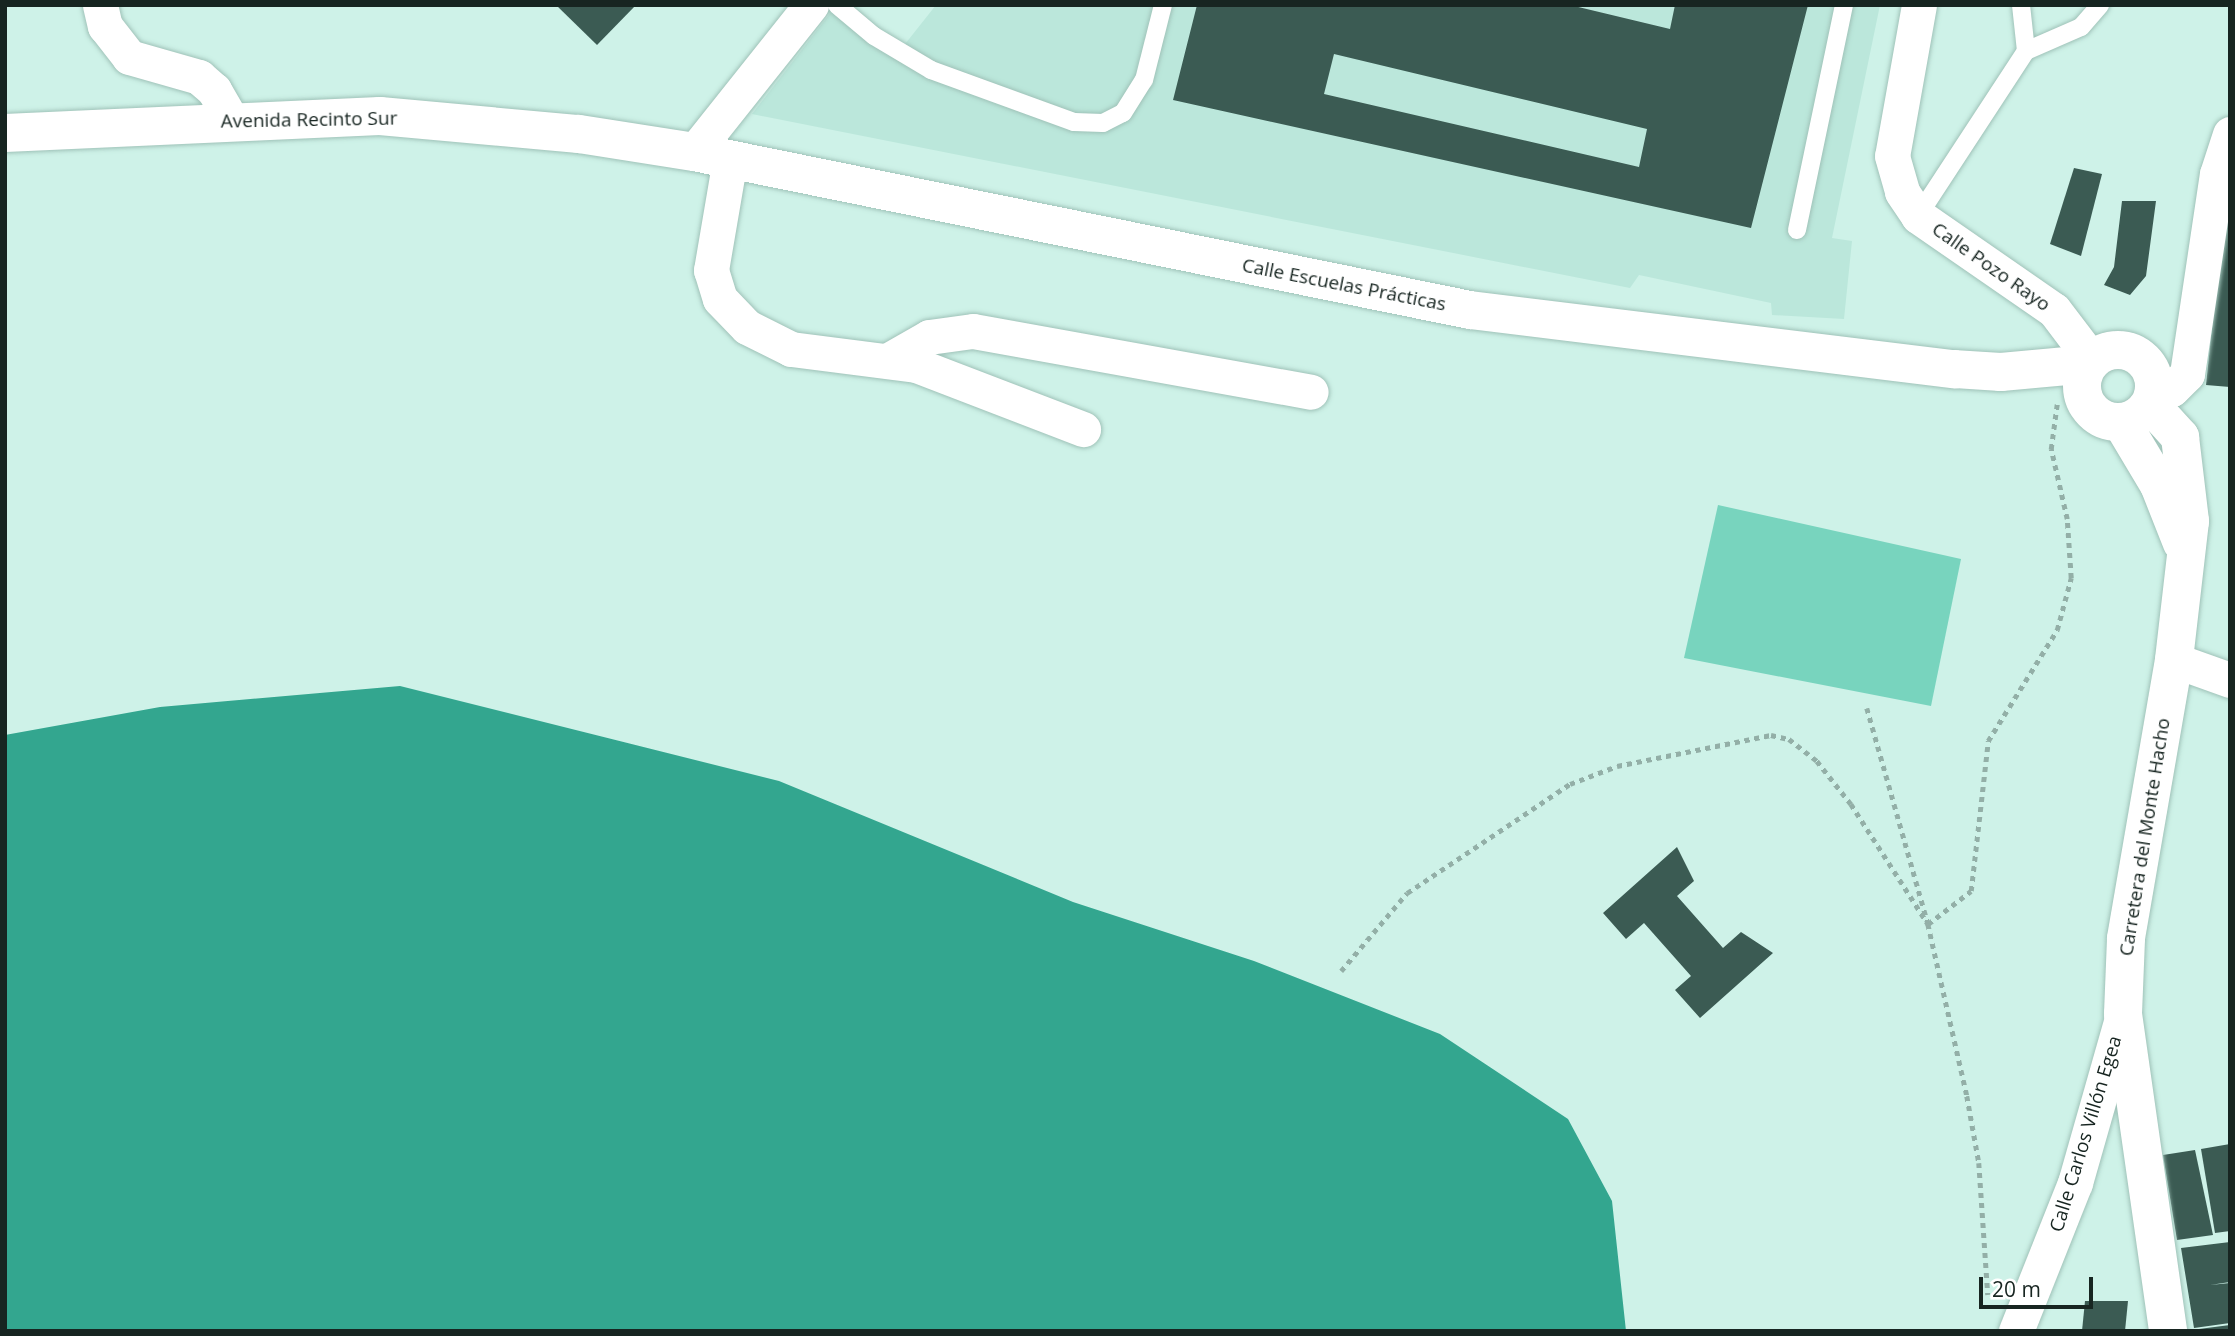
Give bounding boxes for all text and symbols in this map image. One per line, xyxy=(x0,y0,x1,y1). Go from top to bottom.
street label: Avenida Recinto Sur xyxy=(220,107,398,133)
street label: Calle Pozo Rayo xyxy=(1927,218,2055,316)
street label: Calle Escuelas Prácticas xyxy=(1240,254,1448,316)
street label: Carretera del Monte Hacho xyxy=(2115,716,2175,958)
street label: Calle Carlos Villón Egea xyxy=(2045,1033,2127,1235)
scale bar xyxy=(1983,1262,2097,1306)
text: 20 m xyxy=(1992,1275,2041,1303)

